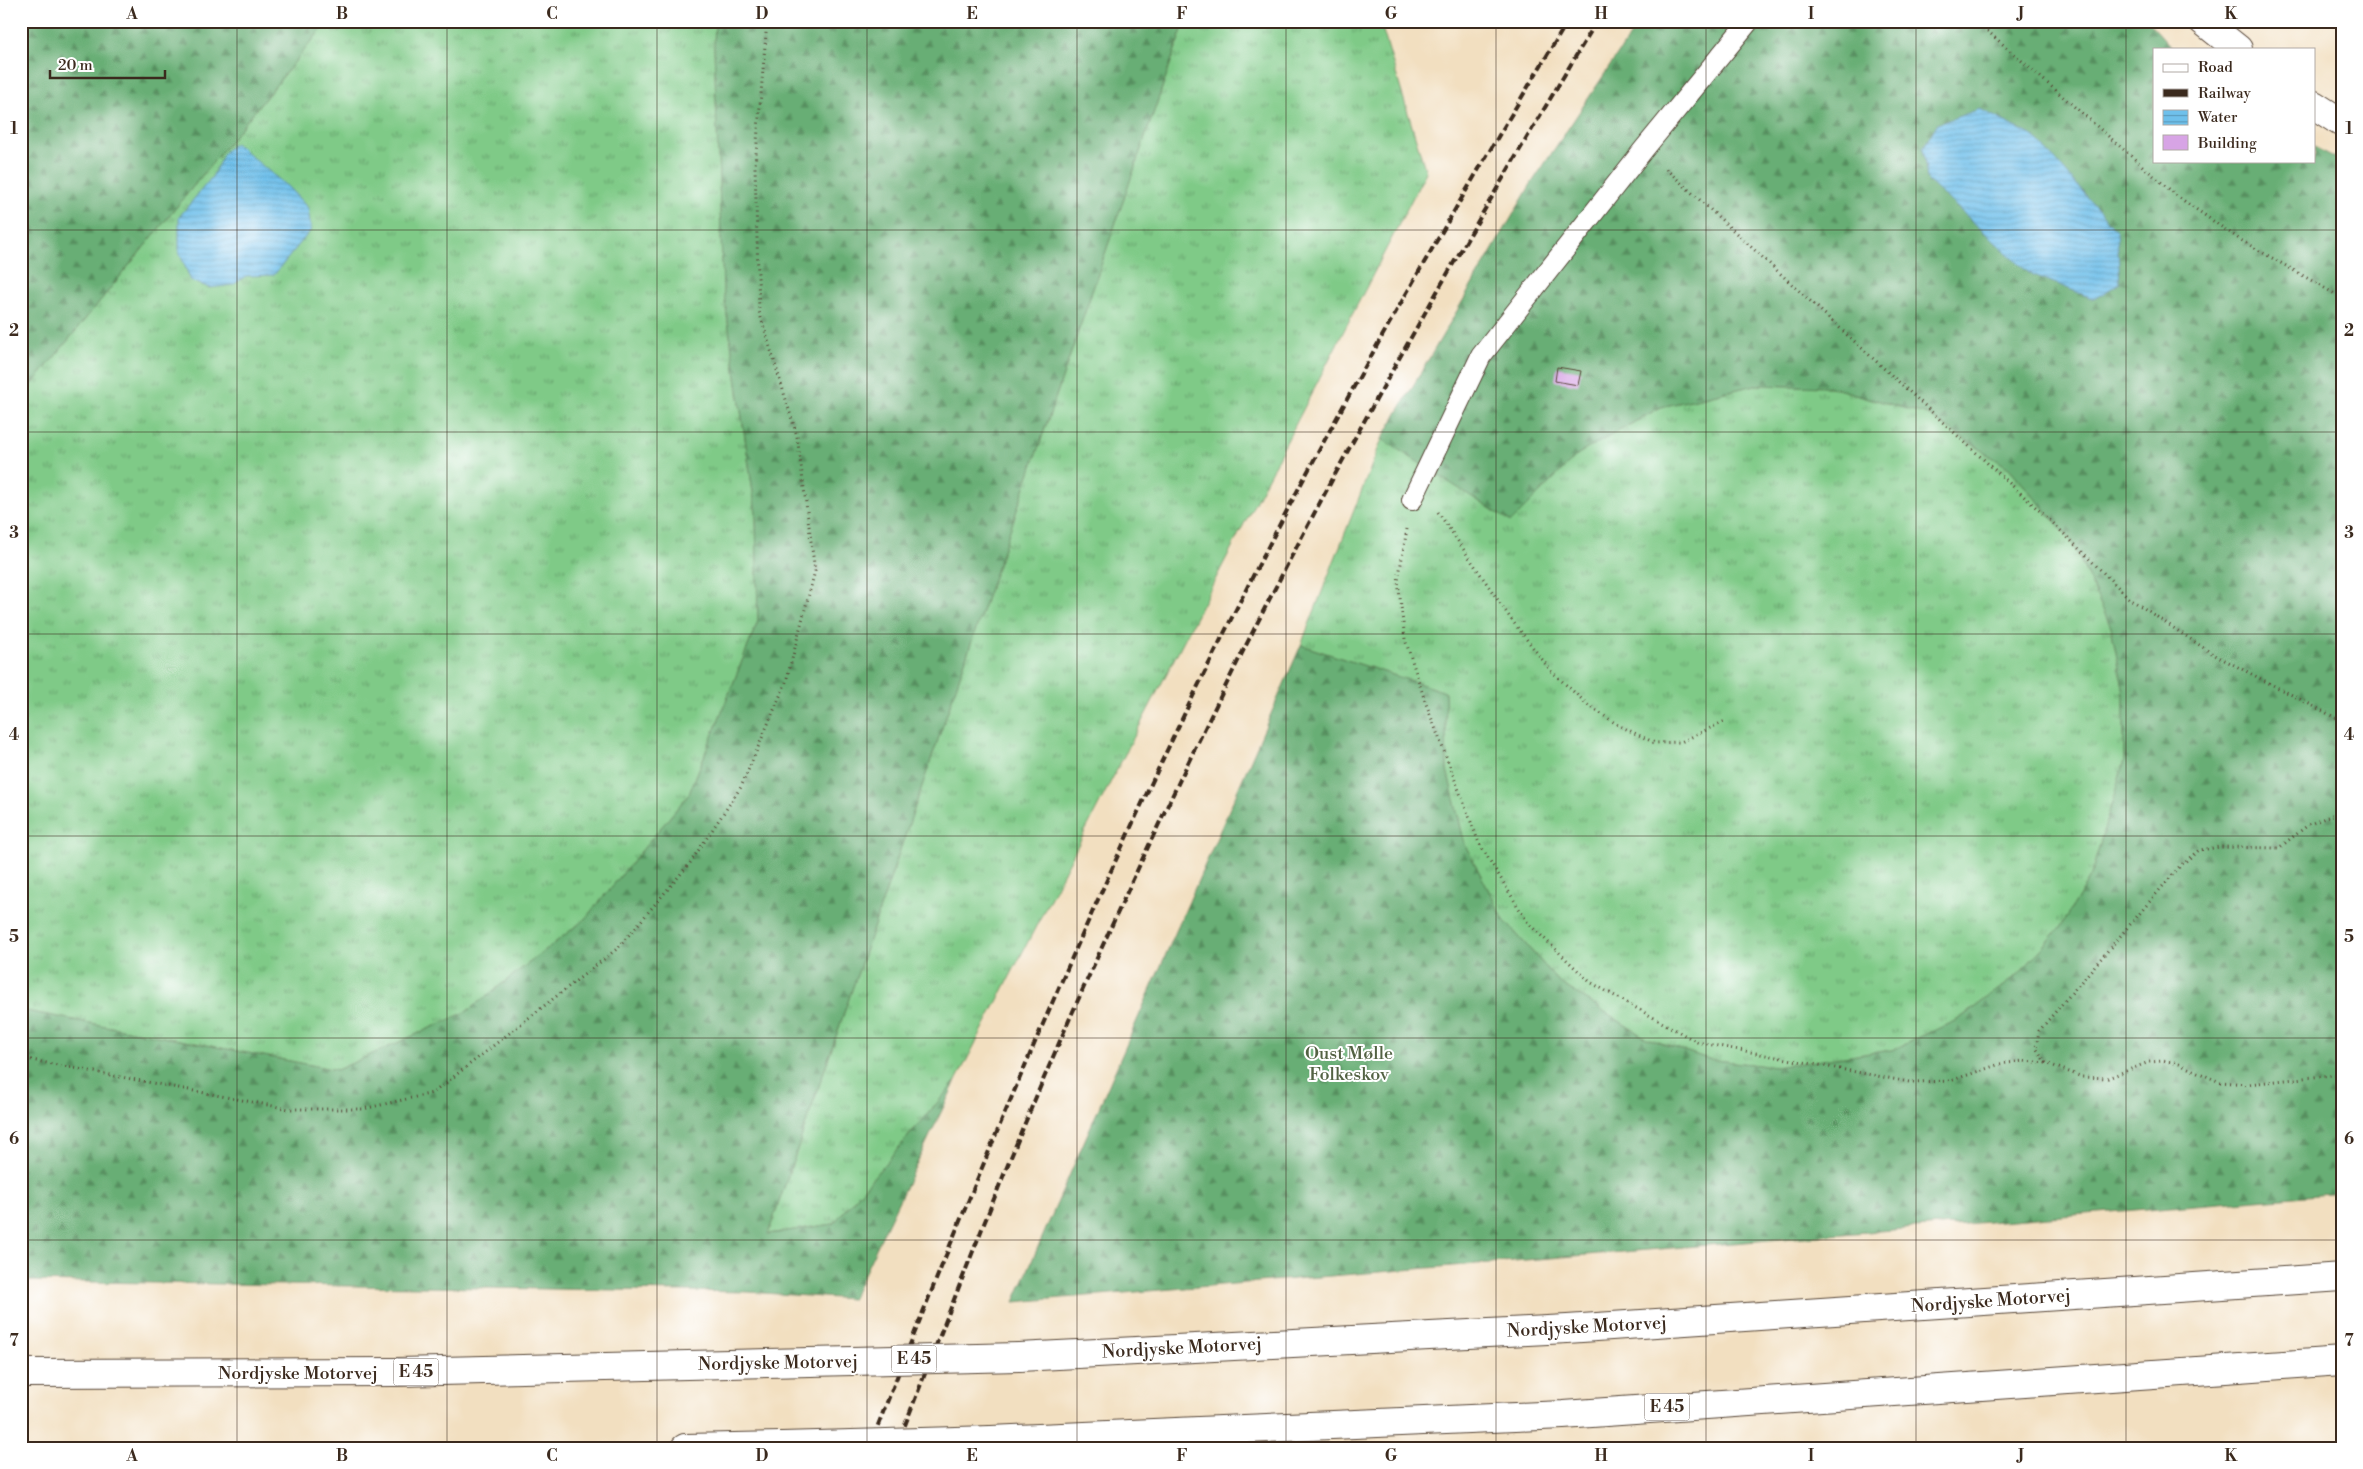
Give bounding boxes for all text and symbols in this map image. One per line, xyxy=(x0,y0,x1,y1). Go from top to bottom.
text: A xyxy=(125,4,138,24)
text: B xyxy=(336,4,348,24)
text: C xyxy=(546,4,558,24)
text: D xyxy=(756,4,769,24)
text: E xyxy=(966,4,978,24)
text: F xyxy=(1176,4,1188,24)
text: G xyxy=(1385,4,1398,24)
text: H xyxy=(1594,4,1608,24)
text: I xyxy=(1808,4,1814,24)
text: J xyxy=(2016,4,2024,24)
text: K xyxy=(2225,4,2239,24)
scale bar xyxy=(50,48,165,80)
legend xyxy=(2153,48,2316,162)
text: 20 m xyxy=(58,56,93,75)
text: Road xyxy=(2198,58,2233,77)
text: Railway xyxy=(2198,84,2252,103)
text: Water xyxy=(2197,108,2238,127)
text: 1 xyxy=(10,119,18,139)
text: 1 xyxy=(2345,119,2353,139)
text: Building xyxy=(2197,134,2257,153)
text: 2 xyxy=(9,321,19,341)
text: 2 xyxy=(2344,321,2354,341)
text: 3 xyxy=(9,523,19,543)
text: 3 xyxy=(2344,523,2354,543)
text: 4 xyxy=(9,725,20,745)
text: 4 xyxy=(2344,725,2355,745)
text: 5 xyxy=(9,927,19,947)
text: 5 xyxy=(2344,927,2354,947)
park label: Oust Mølle Folkeskov xyxy=(1305,1042,1393,1086)
text: 6 xyxy=(9,1129,19,1149)
text: 6 xyxy=(2344,1129,2354,1149)
street label: Nordjyske Motorvej xyxy=(1910,1284,2072,1318)
street label: Nordjyske Motorvej xyxy=(1506,1311,1668,1343)
text: 7 xyxy=(9,1331,19,1351)
text: 7 xyxy=(2344,1331,2354,1351)
street label: Nordjyske Motorvej xyxy=(1101,1332,1263,1364)
road number: E 45 xyxy=(892,1346,936,1372)
street label: Nordjyske Motorvej xyxy=(698,1350,858,1376)
road number: E 45 xyxy=(394,1358,438,1385)
street label: Nordjyske Motorvej xyxy=(218,1362,378,1385)
road number: E 45 xyxy=(1644,1394,1690,1420)
text: A xyxy=(125,1446,138,1466)
text: B xyxy=(336,1446,348,1466)
text: C xyxy=(546,1446,558,1466)
text: D xyxy=(756,1446,769,1466)
text: E xyxy=(966,1446,978,1466)
text: F xyxy=(1176,1446,1188,1466)
text: G xyxy=(1385,1446,1398,1466)
text: H xyxy=(1594,1446,1608,1466)
text: I xyxy=(1808,1446,1814,1466)
text: J xyxy=(2016,1446,2024,1466)
text: K xyxy=(2225,1446,2239,1466)

